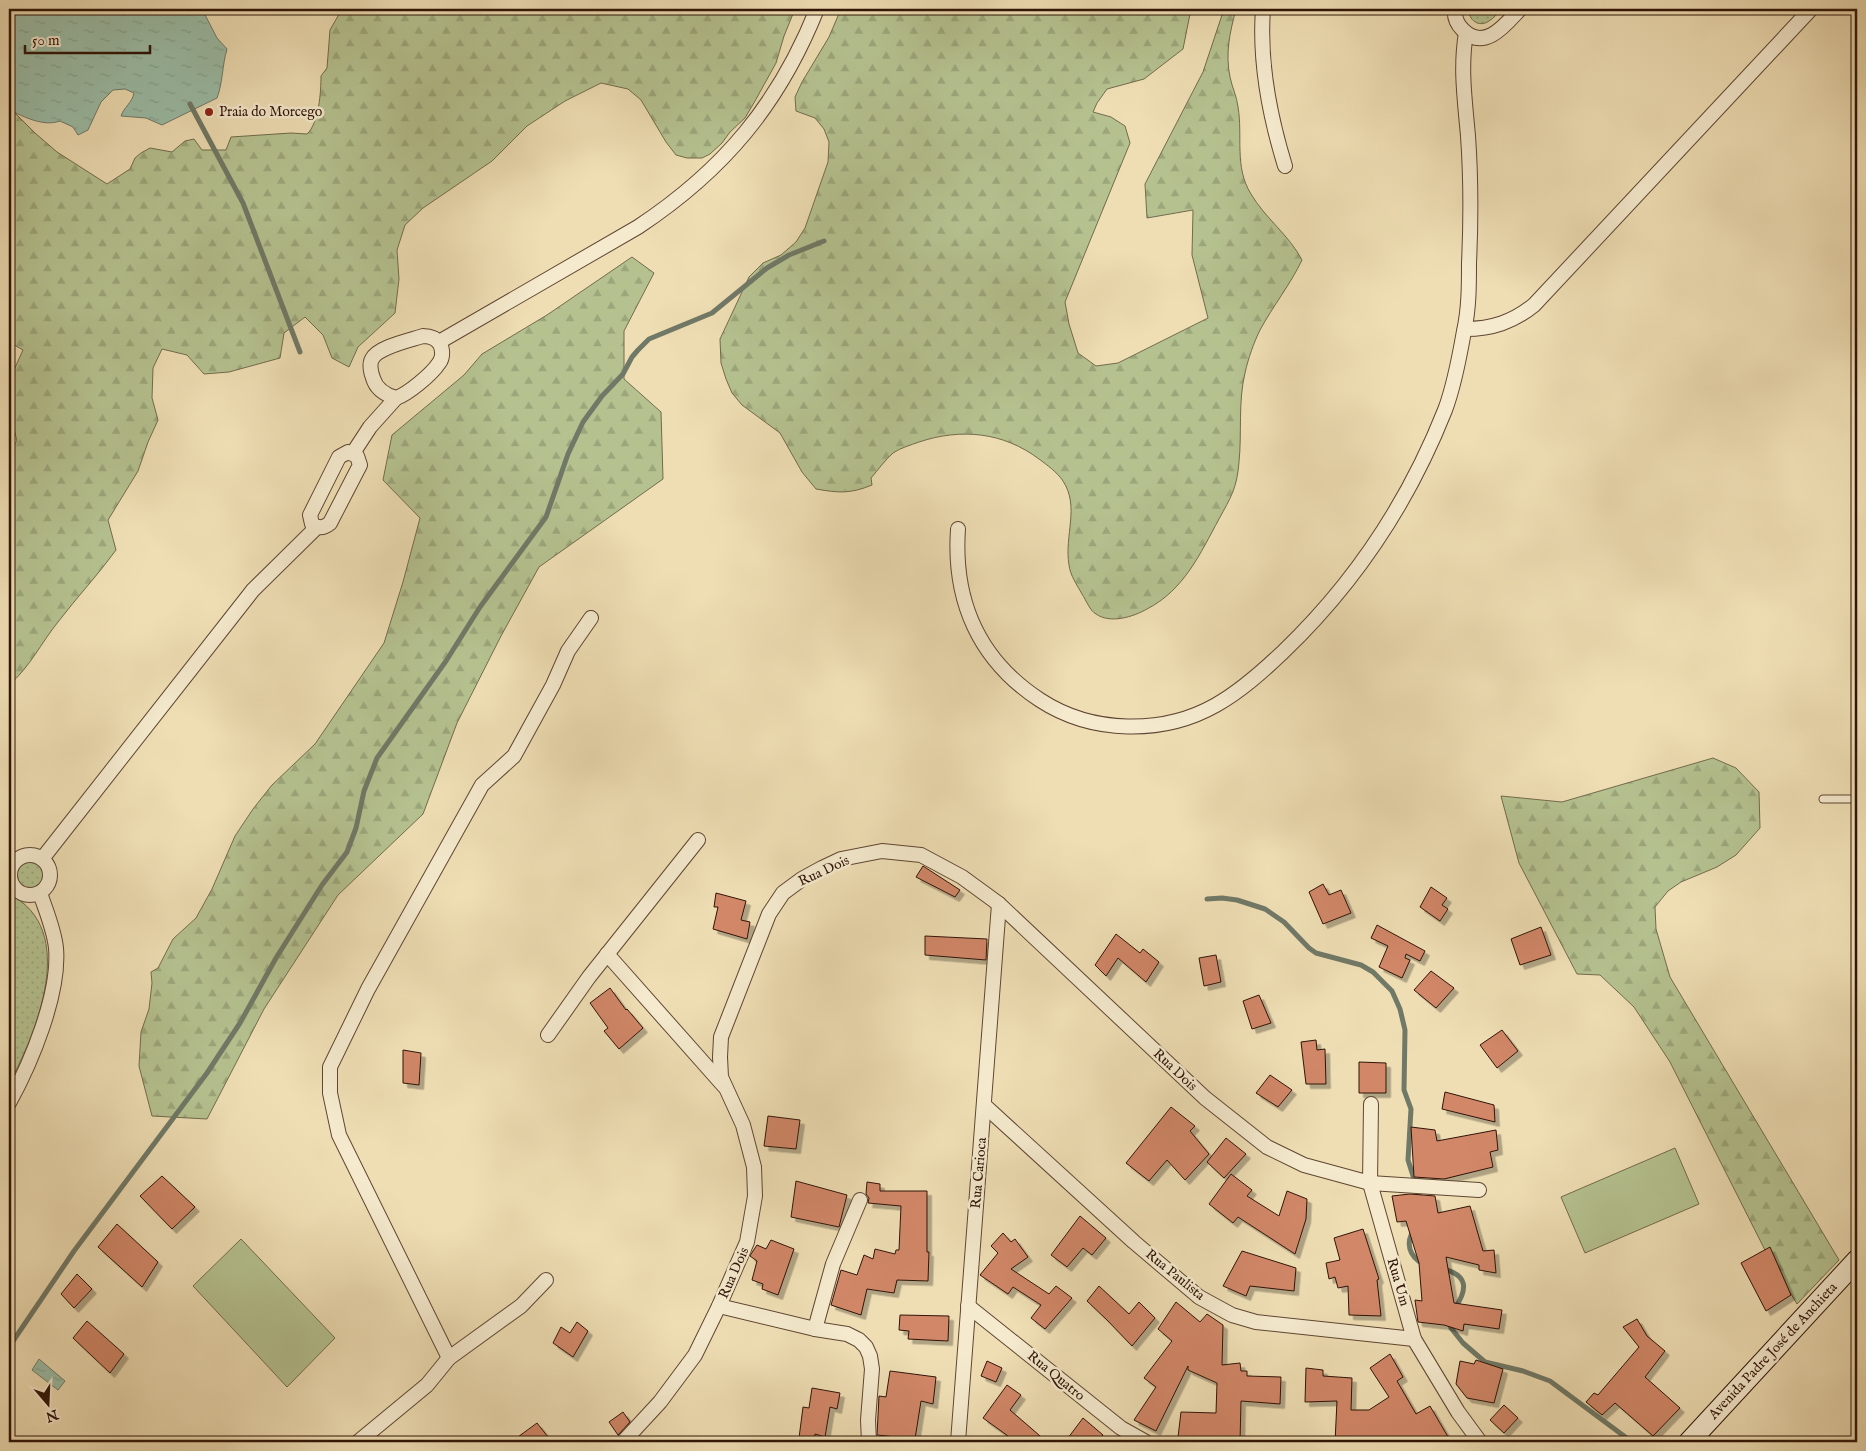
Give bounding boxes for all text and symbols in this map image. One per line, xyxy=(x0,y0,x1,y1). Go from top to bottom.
scale bar xyxy=(25,22,150,54)
text: 50 m xyxy=(32,31,60,50)
place label: Praia do Morcego xyxy=(219,103,323,121)
marker: Praia do Morcego xyxy=(203,106,215,118)
street label: Rua Dois xyxy=(796,851,852,891)
street label: Rua Dois xyxy=(1149,1045,1201,1095)
street label: Rua Carioca xyxy=(967,1136,991,1209)
street label: Rua Dois xyxy=(715,1244,753,1301)
street label: Rua Paulista xyxy=(1142,1245,1209,1305)
street label: Rua Um xyxy=(1383,1256,1413,1308)
street label: Avenida Padre José de Anchieta xyxy=(1704,1278,1842,1424)
street label: Rua Quatro xyxy=(1023,1347,1089,1405)
north arrow xyxy=(22,1378,72,1428)
text: N xyxy=(43,1405,62,1426)

